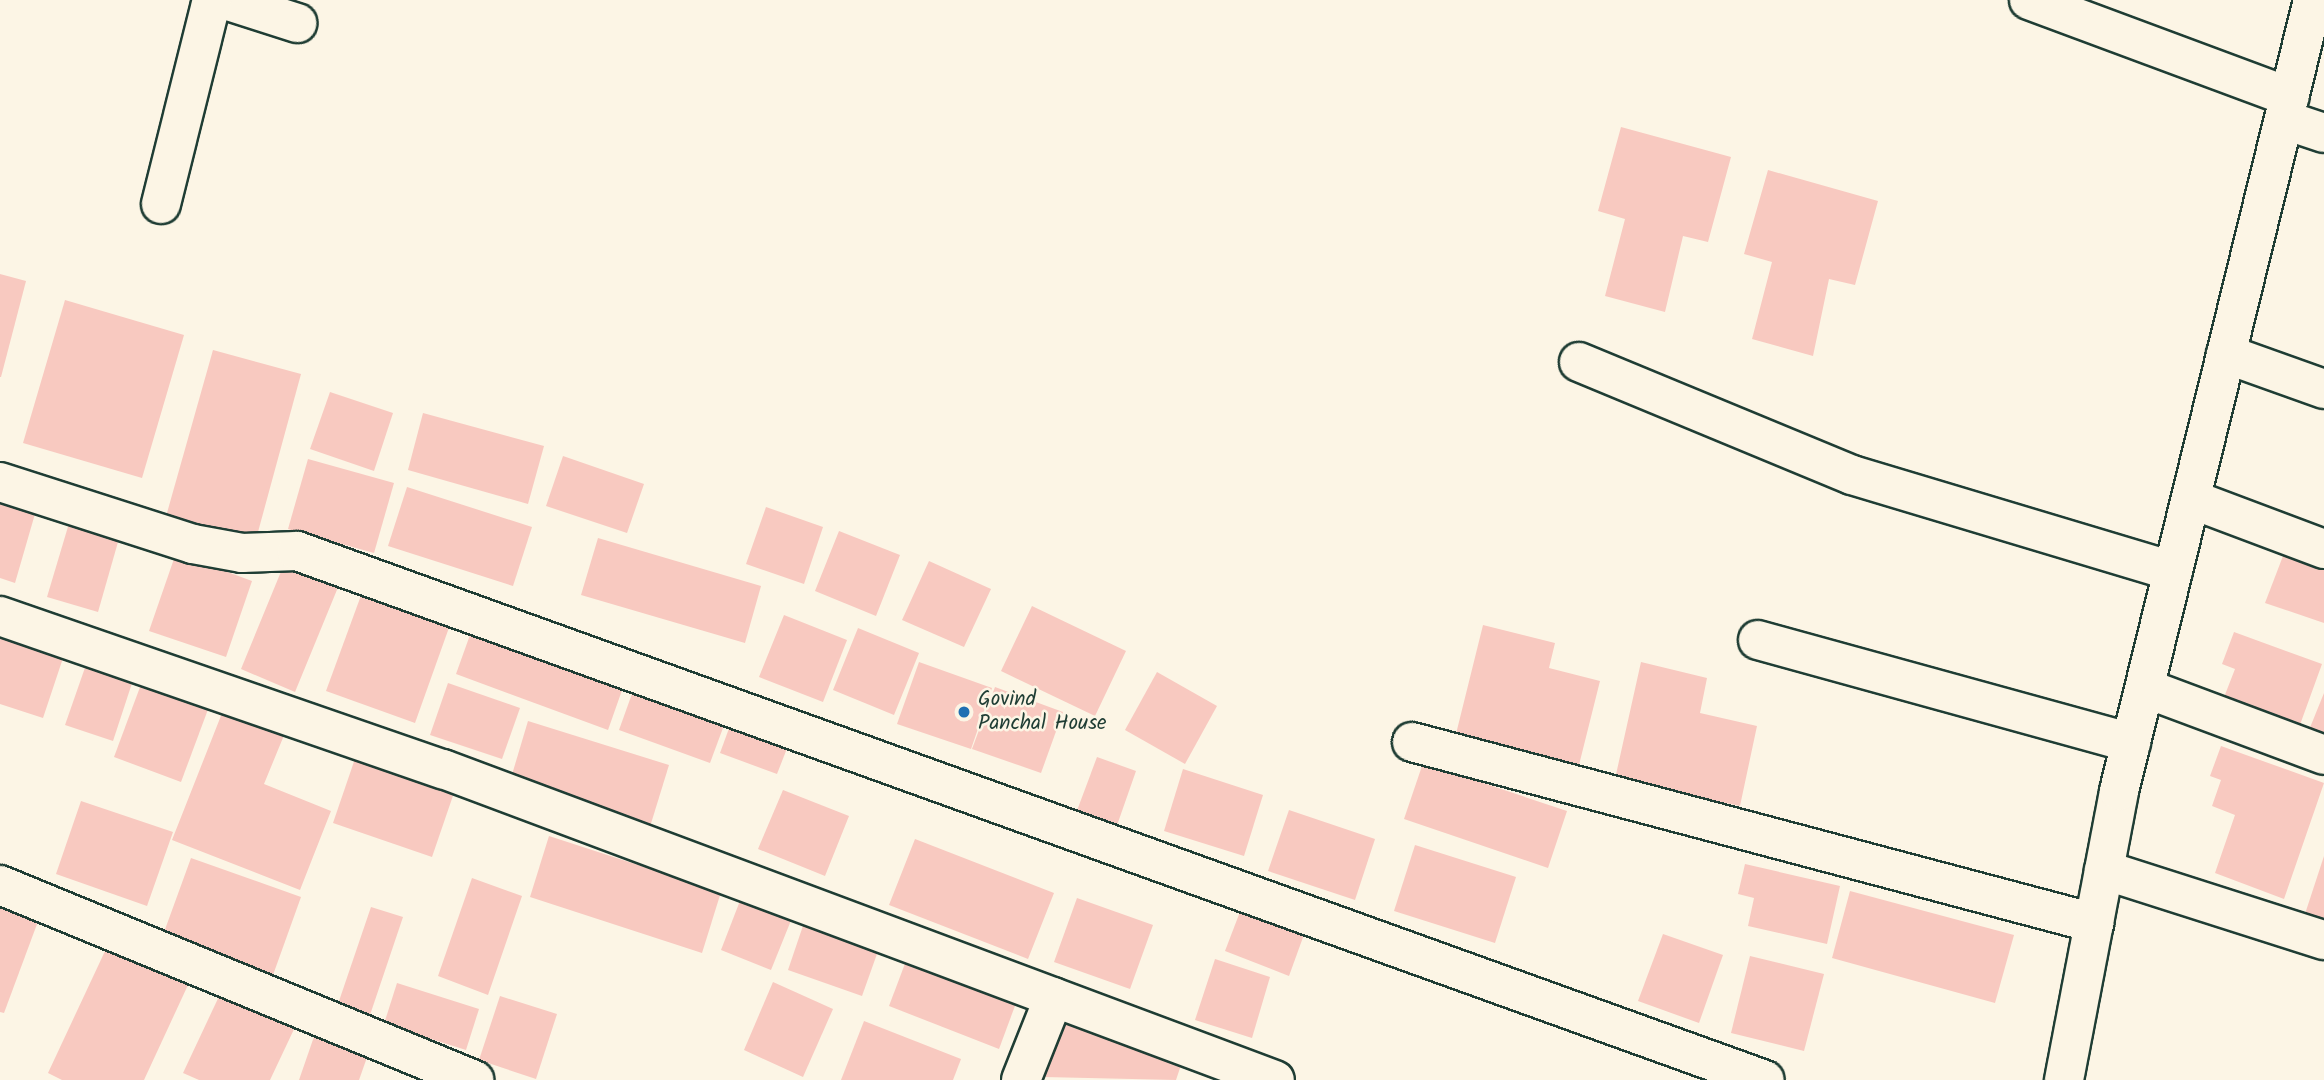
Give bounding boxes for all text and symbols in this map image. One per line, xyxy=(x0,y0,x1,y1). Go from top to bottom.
place label: Govind Panchal House xyxy=(978,687,1107,737)
marker: Govind Panchal House xyxy=(956,704,972,720)

